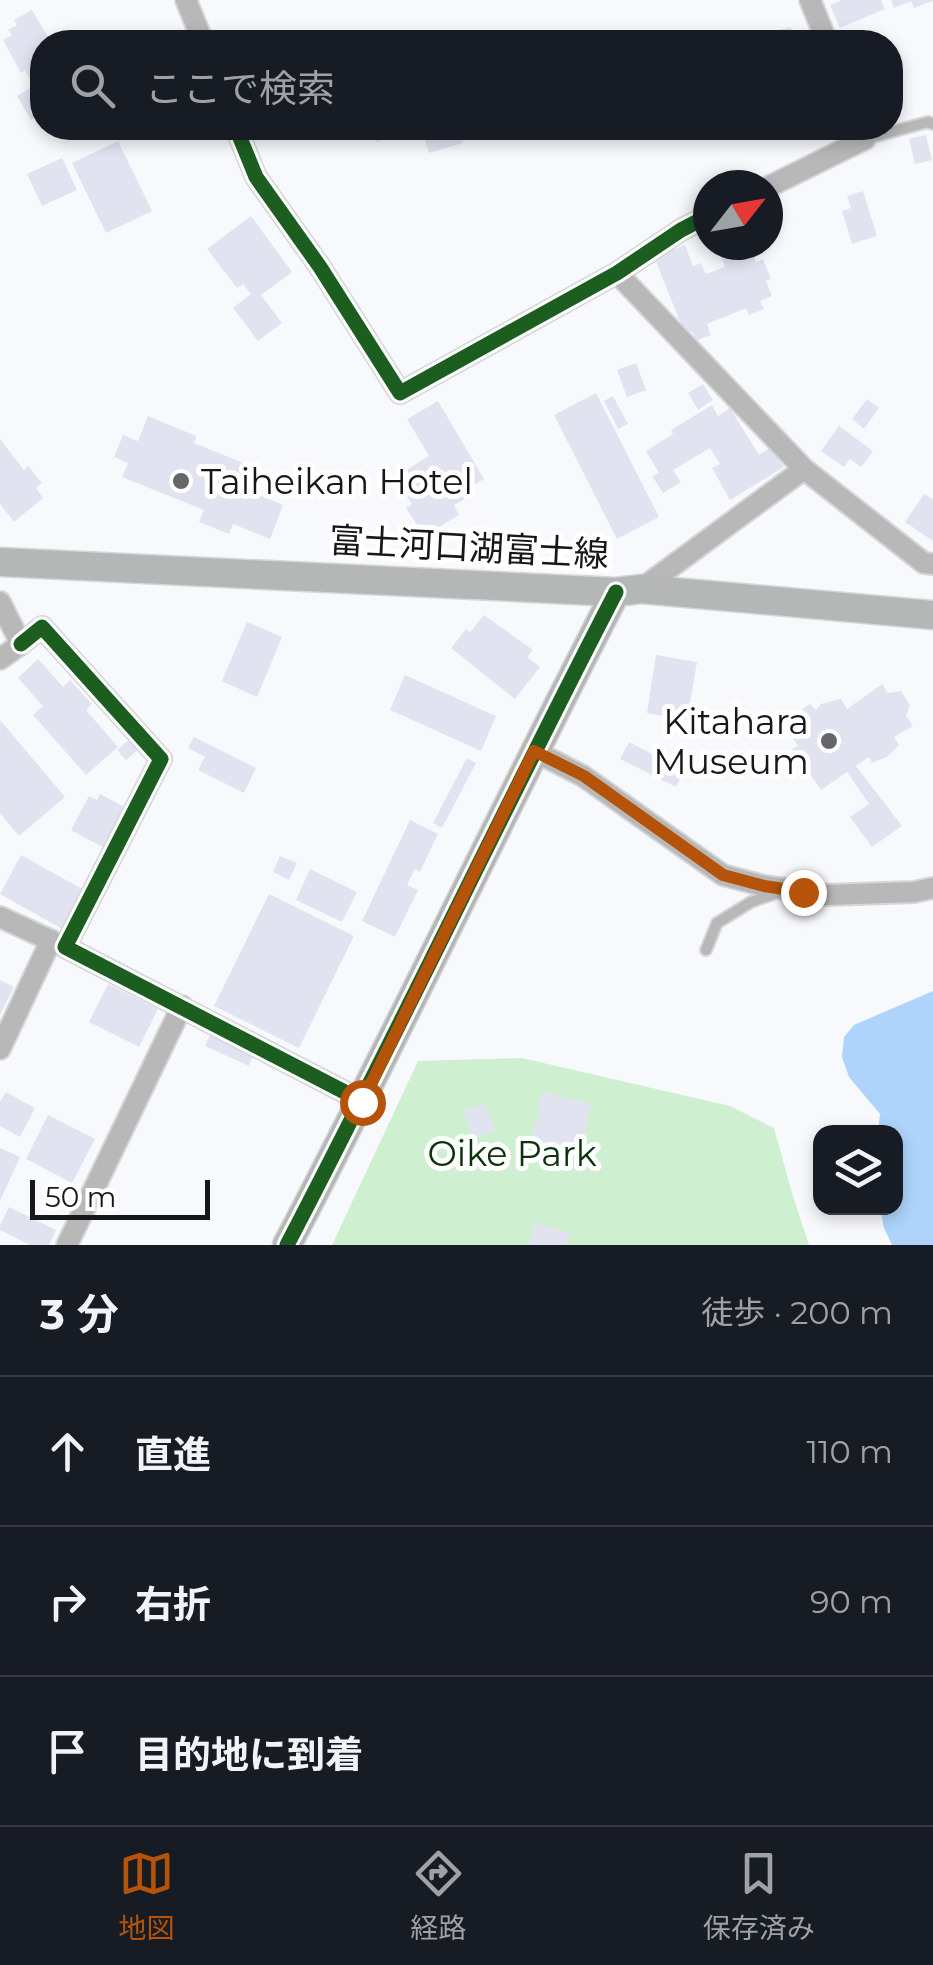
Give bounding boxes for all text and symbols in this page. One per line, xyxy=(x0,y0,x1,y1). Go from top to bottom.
search box xyxy=(30,30,903,140)
icon: search xyxy=(65,58,120,113)
text: ここで検索 xyxy=(145,65,335,112)
north arrow xyxy=(693,170,783,260)
place label: Taiheikan Hotel xyxy=(201,460,473,503)
marker: Taiheikan Hotel xyxy=(170,470,192,492)
street label: 富士河口湖富士線 xyxy=(328,518,610,576)
place label: Kitahara Museum xyxy=(653,700,809,783)
marker: Kitahara Museum xyxy=(818,730,840,752)
route end xyxy=(781,870,827,916)
route start xyxy=(340,1080,386,1126)
map controls xyxy=(813,1125,903,1215)
button: layers xyxy=(813,1125,903,1215)
park label: Oike Park xyxy=(427,1132,597,1175)
scale bar xyxy=(30,1175,210,1220)
text: 50 m xyxy=(45,1180,116,1214)
text: 3 分 xyxy=(40,1288,119,1340)
text: 徒歩 · 200 m xyxy=(701,1293,893,1332)
icon: ahead xyxy=(40,1424,95,1479)
text: 直進 xyxy=(135,1431,211,1478)
text: 110 m xyxy=(806,1432,893,1471)
icon: right xyxy=(40,1574,95,1629)
text: 右折 xyxy=(135,1581,211,1628)
text: 90 m xyxy=(810,1582,893,1621)
icon: arrive xyxy=(40,1724,95,1779)
text: 目的地に到着 xyxy=(135,1731,363,1778)
tab: 地図 xyxy=(118,1846,174,1946)
tab: 経路 xyxy=(410,1846,467,1946)
tab: 保存済み xyxy=(703,1846,815,1946)

